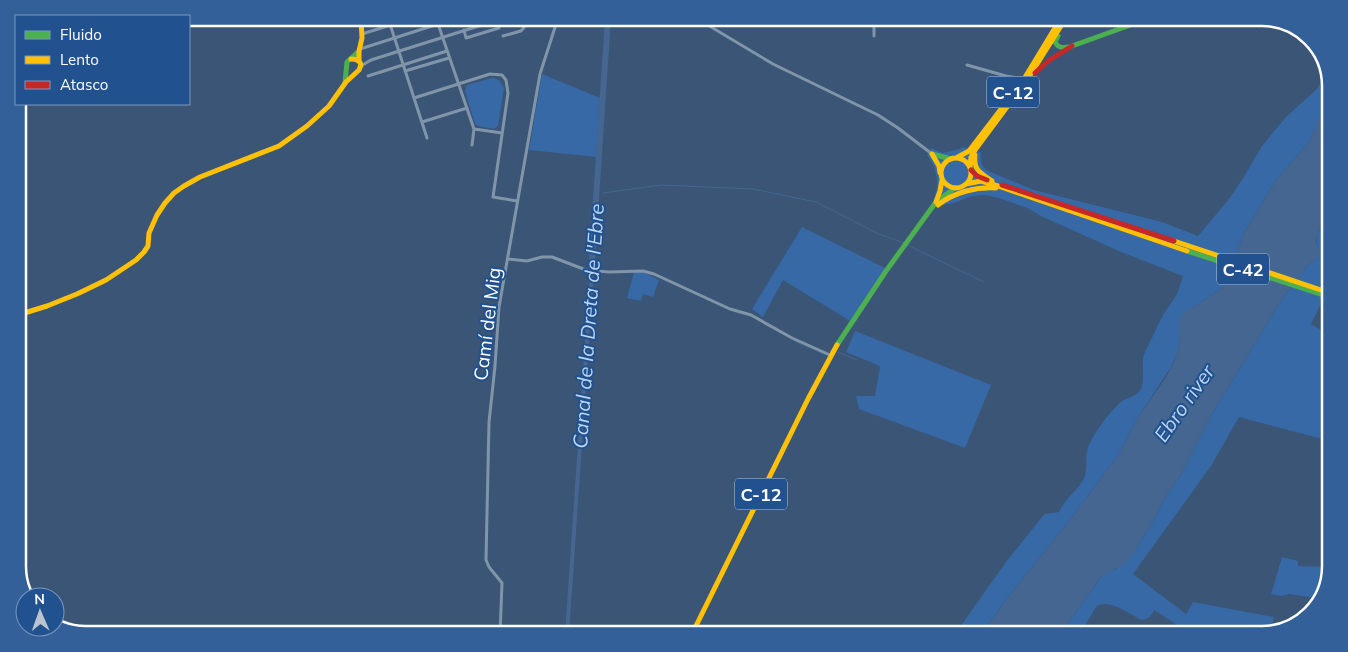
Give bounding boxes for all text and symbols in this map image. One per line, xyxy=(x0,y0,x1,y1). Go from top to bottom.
legend xyxy=(15,15,190,105)
text: Fluido xyxy=(60,25,102,44)
text: Lento xyxy=(60,50,99,69)
text: Atasco xyxy=(60,75,108,94)
road number: C-12 xyxy=(987,76,1039,108)
water label: Canal de la Dreta de l'Ebre xyxy=(567,203,609,449)
road number: C-42 xyxy=(1217,253,1269,284)
street label: Camí del Mig xyxy=(468,266,506,382)
water label: Ebro river xyxy=(1148,359,1220,446)
road number: C-12 xyxy=(735,478,787,509)
north arrow xyxy=(15,587,65,637)
text: N xyxy=(34,590,45,608)

